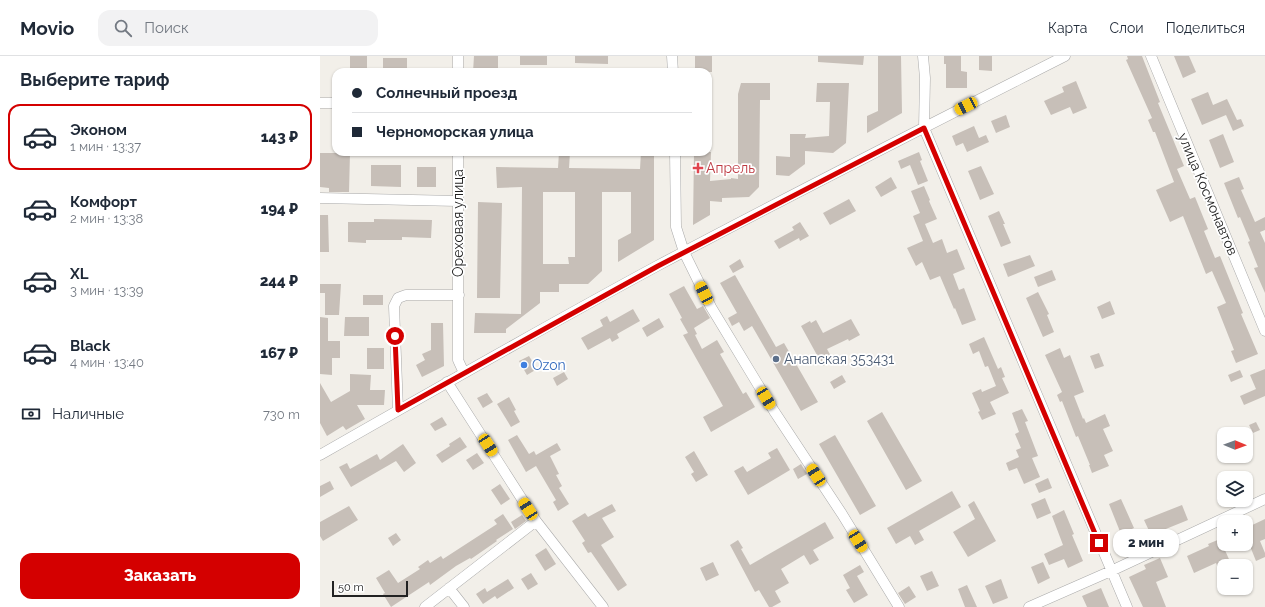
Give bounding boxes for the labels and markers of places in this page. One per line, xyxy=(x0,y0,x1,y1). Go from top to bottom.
place label: Апрель xyxy=(706,160,755,176)
marker: Апрель xyxy=(693,163,703,173)
place label: Анапская 353431 xyxy=(784,351,894,367)
marker: Анапская 353431 xyxy=(771,354,781,364)
place label: Ozon xyxy=(532,357,566,373)
marker: Ozon xyxy=(519,360,529,370)

